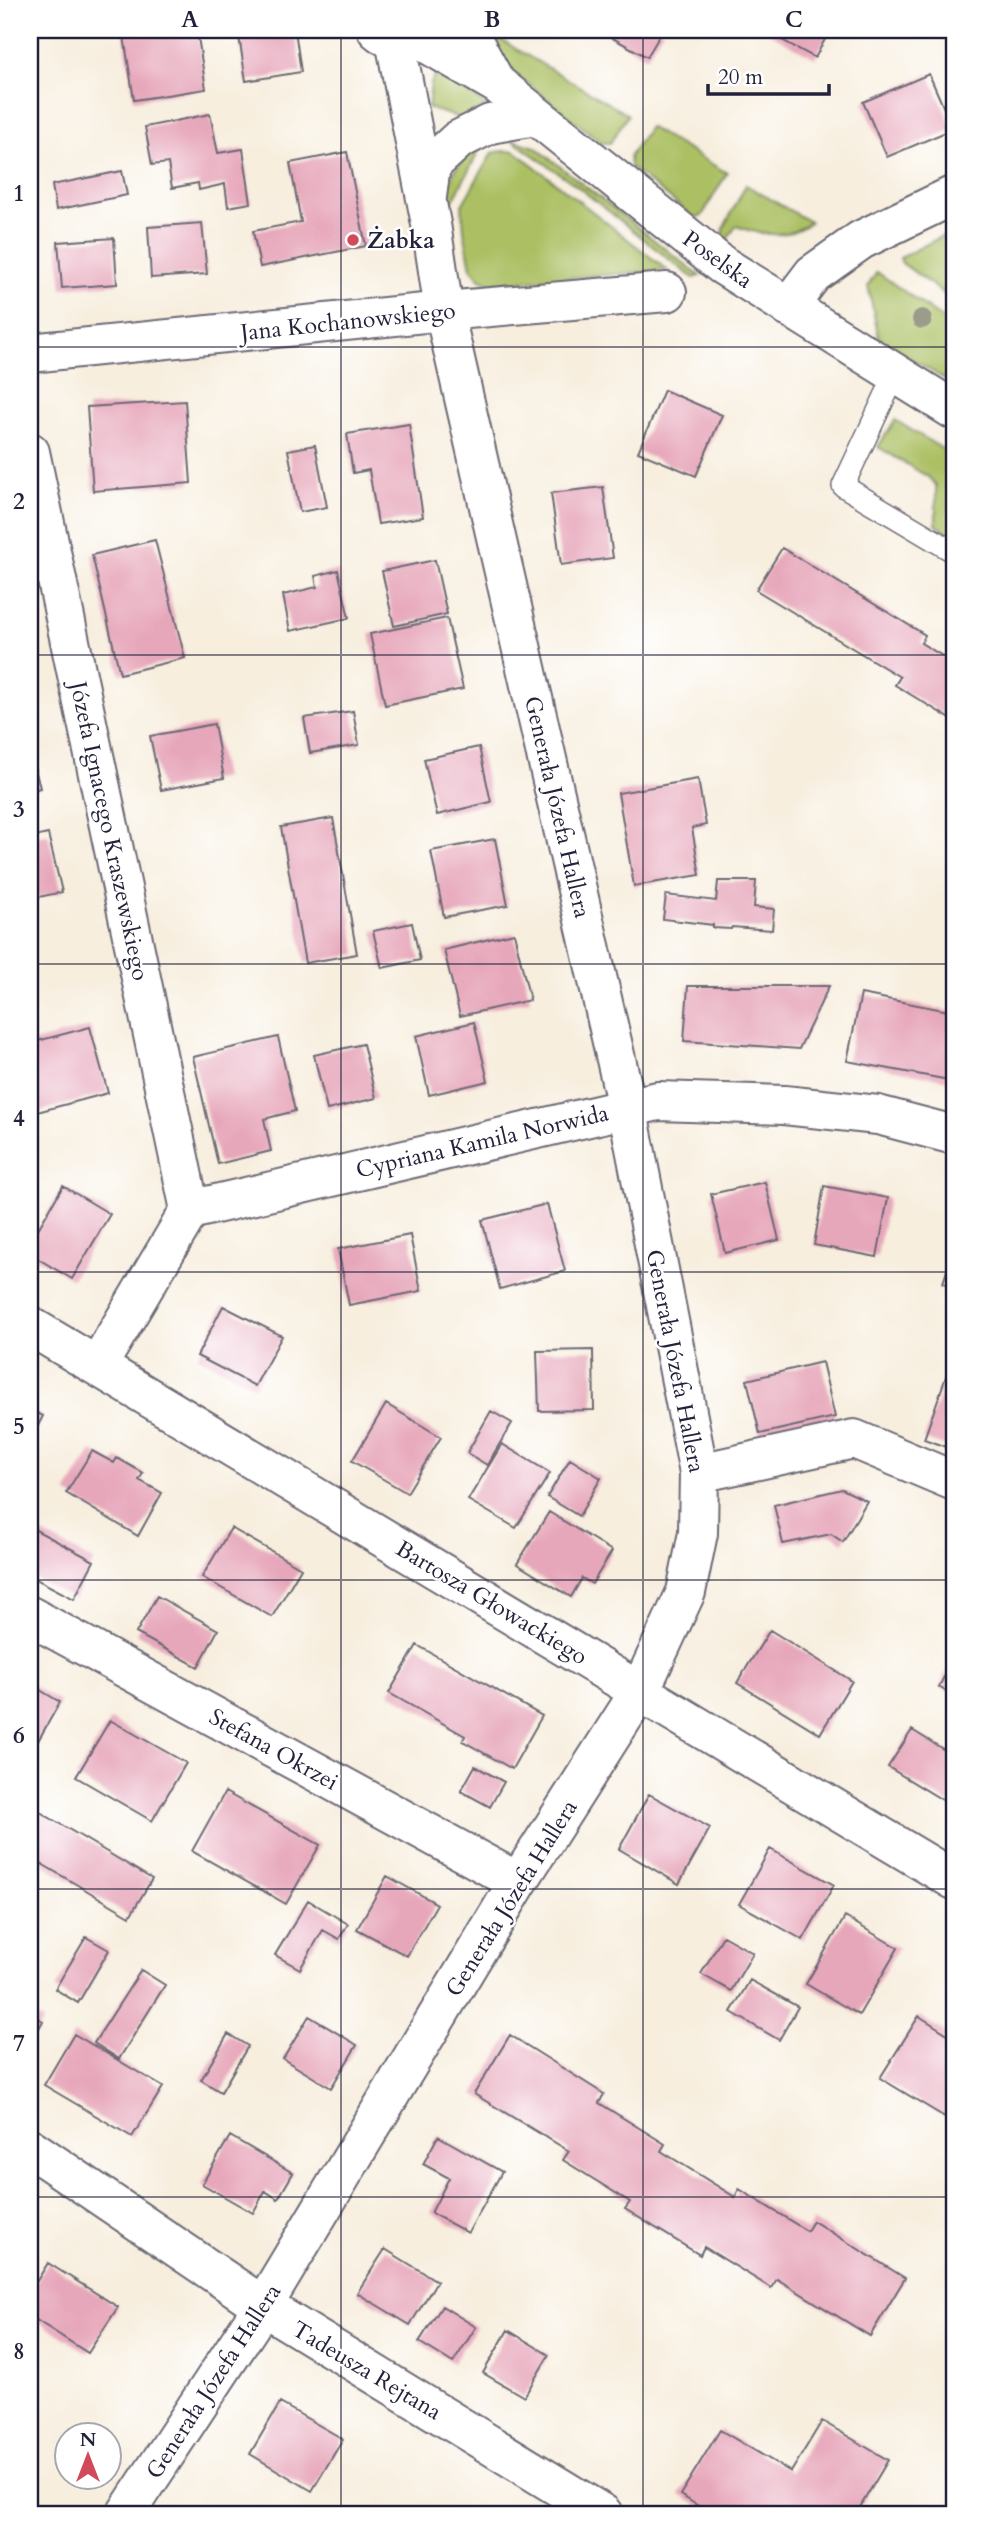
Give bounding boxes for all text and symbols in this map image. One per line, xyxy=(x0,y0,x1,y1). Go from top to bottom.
text: A xyxy=(181,4,199,35)
text: B xyxy=(484,4,500,35)
text: C xyxy=(785,4,803,35)
scale bar xyxy=(708,52,828,96)
text: 20 m xyxy=(718,63,763,92)
text: 1 xyxy=(13,178,25,209)
street label: Poselska xyxy=(676,223,759,295)
place label: Żabka xyxy=(367,225,435,256)
marker: Żabka xyxy=(345,232,361,248)
street label: Jana Kochanowskiego xyxy=(236,295,457,348)
text: 2 xyxy=(13,486,25,517)
street label: Józefa Ignacego Kraszewskiego xyxy=(62,676,156,983)
street label: Generała Józefa Hallera xyxy=(517,693,598,921)
text: 3 xyxy=(13,794,25,825)
street label: Cypriana Kamila Norwida xyxy=(353,1097,612,1186)
text: 4 xyxy=(13,1103,25,1134)
street label: Generała Józefa Hallera xyxy=(639,1247,712,1475)
text: 5 xyxy=(13,1411,25,1442)
street label: Bartosza Głowackiego xyxy=(390,1533,593,1672)
street label: Stefana Okrzei xyxy=(204,1701,344,1798)
text: 6 xyxy=(13,1720,25,1751)
street label: Generała Józefa Hallera xyxy=(438,1794,585,2003)
text: 7 xyxy=(13,2028,25,2059)
street label: Generała Józefa Hallera xyxy=(139,2278,288,2485)
street label: Tadeusza Rejtana xyxy=(286,2314,447,2427)
text: 8 xyxy=(13,2336,25,2367)
north arrow xyxy=(52,2422,122,2492)
text: N xyxy=(80,2427,97,2453)

